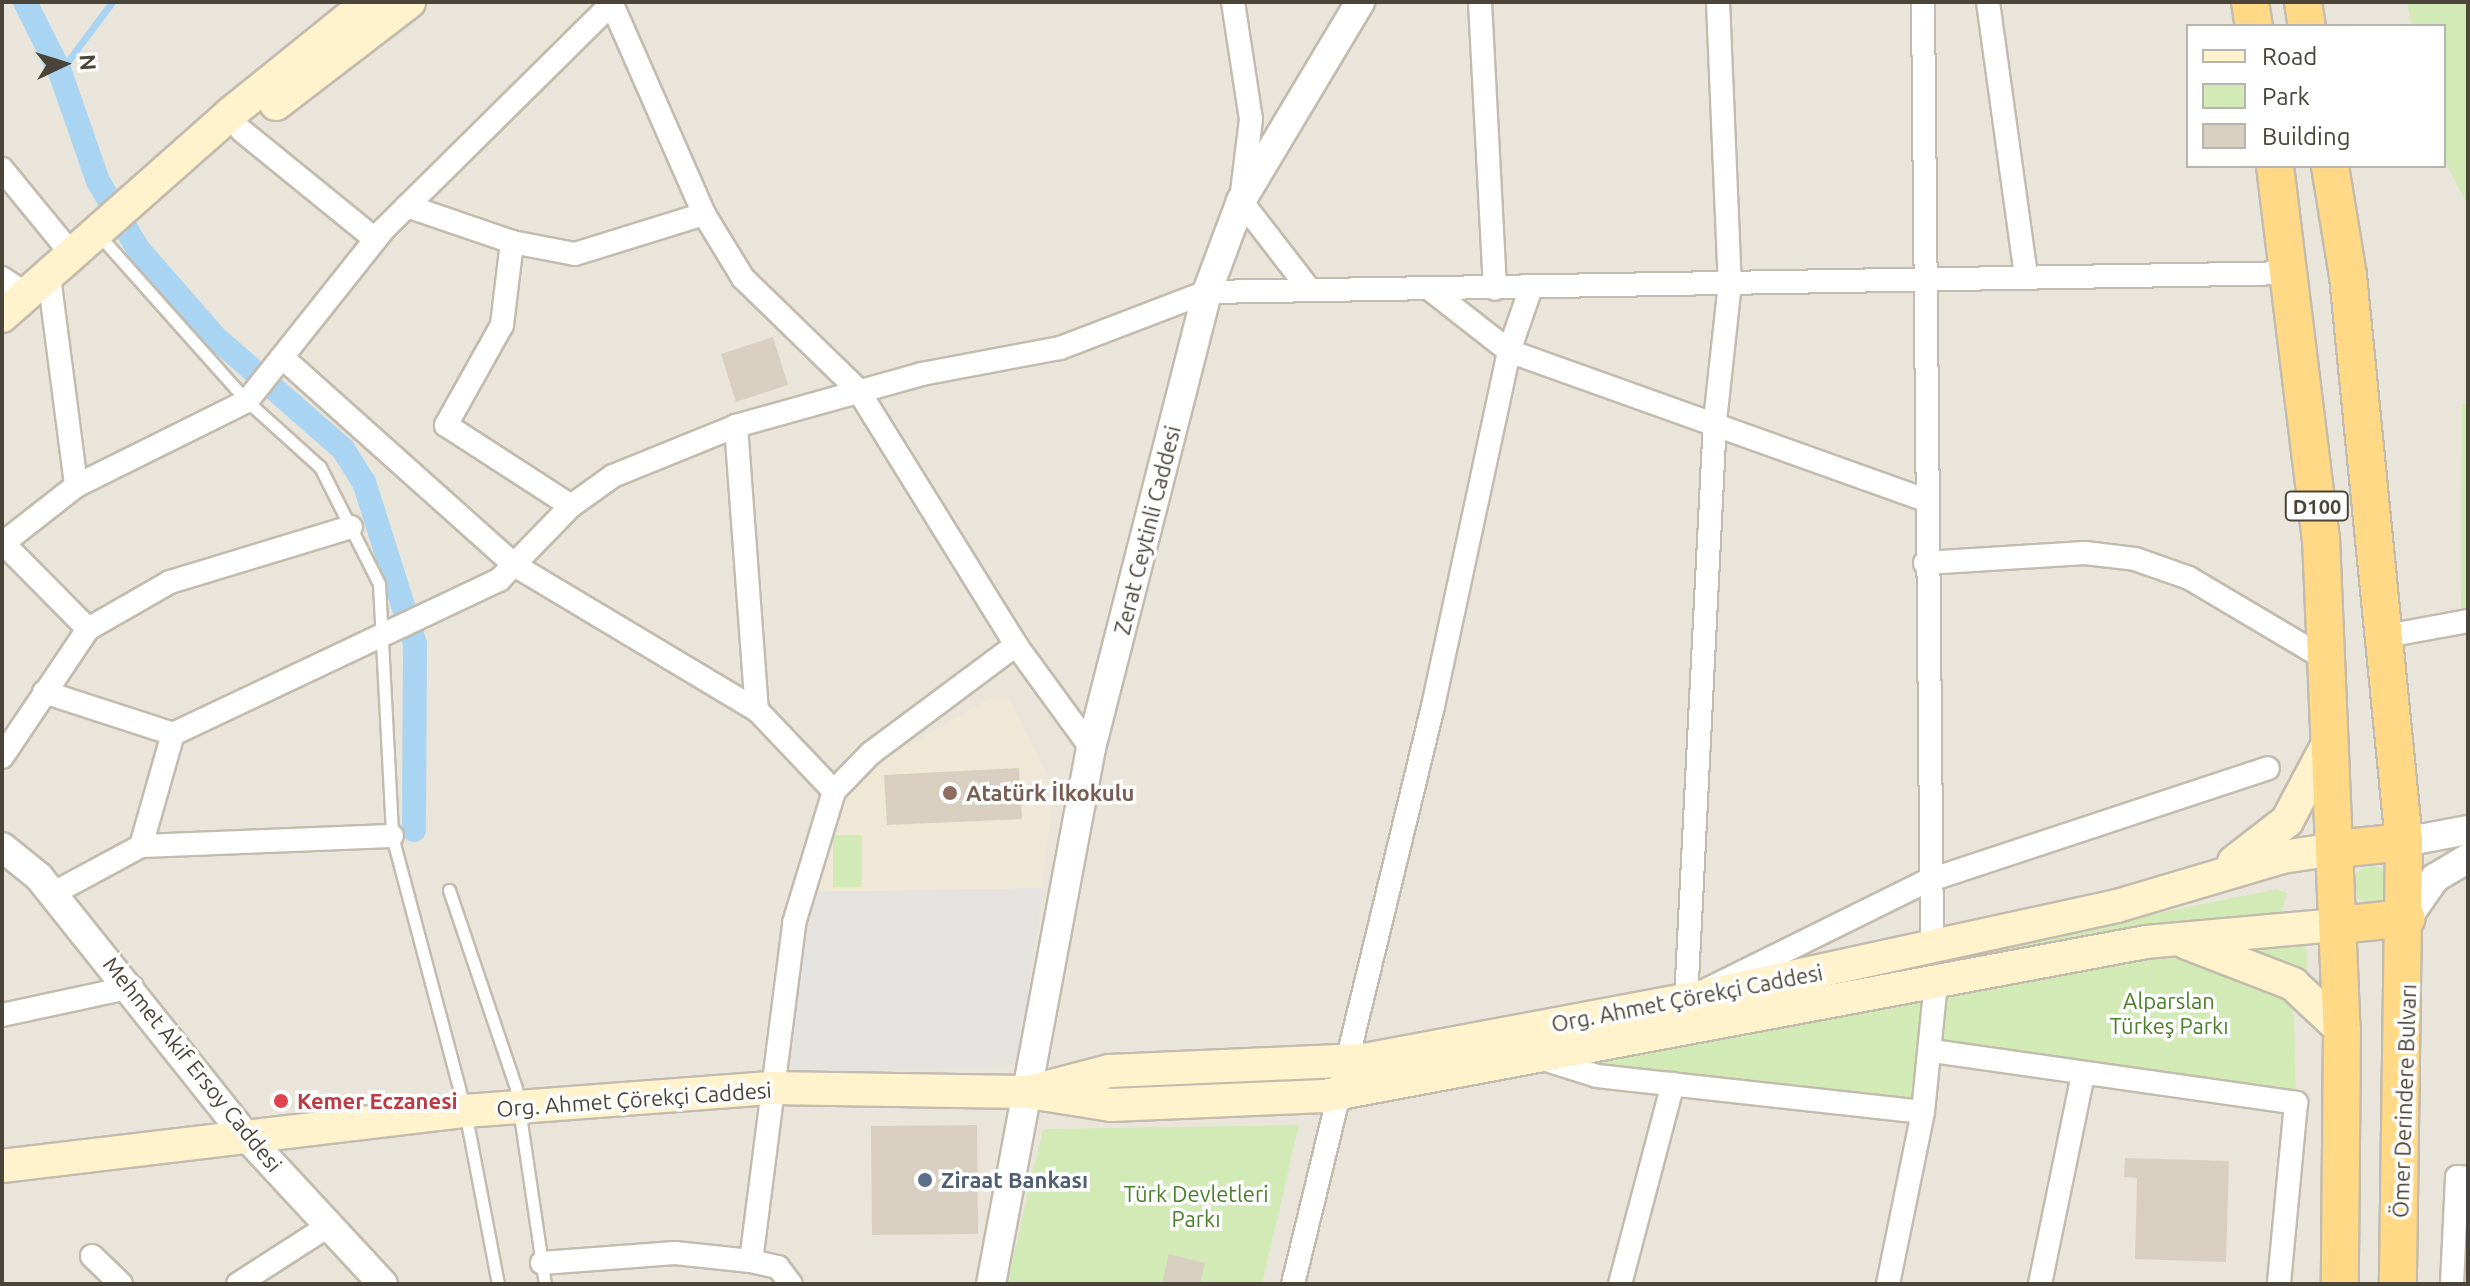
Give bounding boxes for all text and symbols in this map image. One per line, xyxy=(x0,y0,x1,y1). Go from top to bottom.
north arrow xyxy=(24,24,104,104)
legend xyxy=(2186,24,2446,168)
text: Road xyxy=(2262,43,2317,70)
text: N xyxy=(75,53,101,71)
text: Park xyxy=(2262,83,2310,110)
text: Building xyxy=(2262,123,2350,150)
street label: Zerat Ceytinli Caddesi xyxy=(1108,423,1186,637)
road number: D100 xyxy=(2283,490,2351,522)
place label: Atatürk İlkokulu xyxy=(966,780,1134,806)
marker: Atatürk İlkokulu xyxy=(941,784,959,802)
street label: Mehmet Akif Ersoy Caddesi xyxy=(98,951,288,1177)
street label: Org. Ahmet Çörekçi Caddesi xyxy=(1549,959,1825,1037)
street label: Ömer Derindere Bulvarı xyxy=(2387,984,2421,1218)
park label: Alparslan Türkeş Parkı xyxy=(2109,987,2229,1038)
street label: Org. Ahmet Çörekçi Caddesi xyxy=(495,1076,773,1122)
place label: Kemer Eczanesi xyxy=(297,1088,458,1114)
marker: Kemer Eczanesi xyxy=(272,1092,290,1110)
place label: Ziraat Bankası xyxy=(941,1167,1088,1193)
marker: Ziraat Bankası xyxy=(916,1171,934,1189)
park label: Türk Devletleri Parkı xyxy=(1123,1180,1269,1232)

